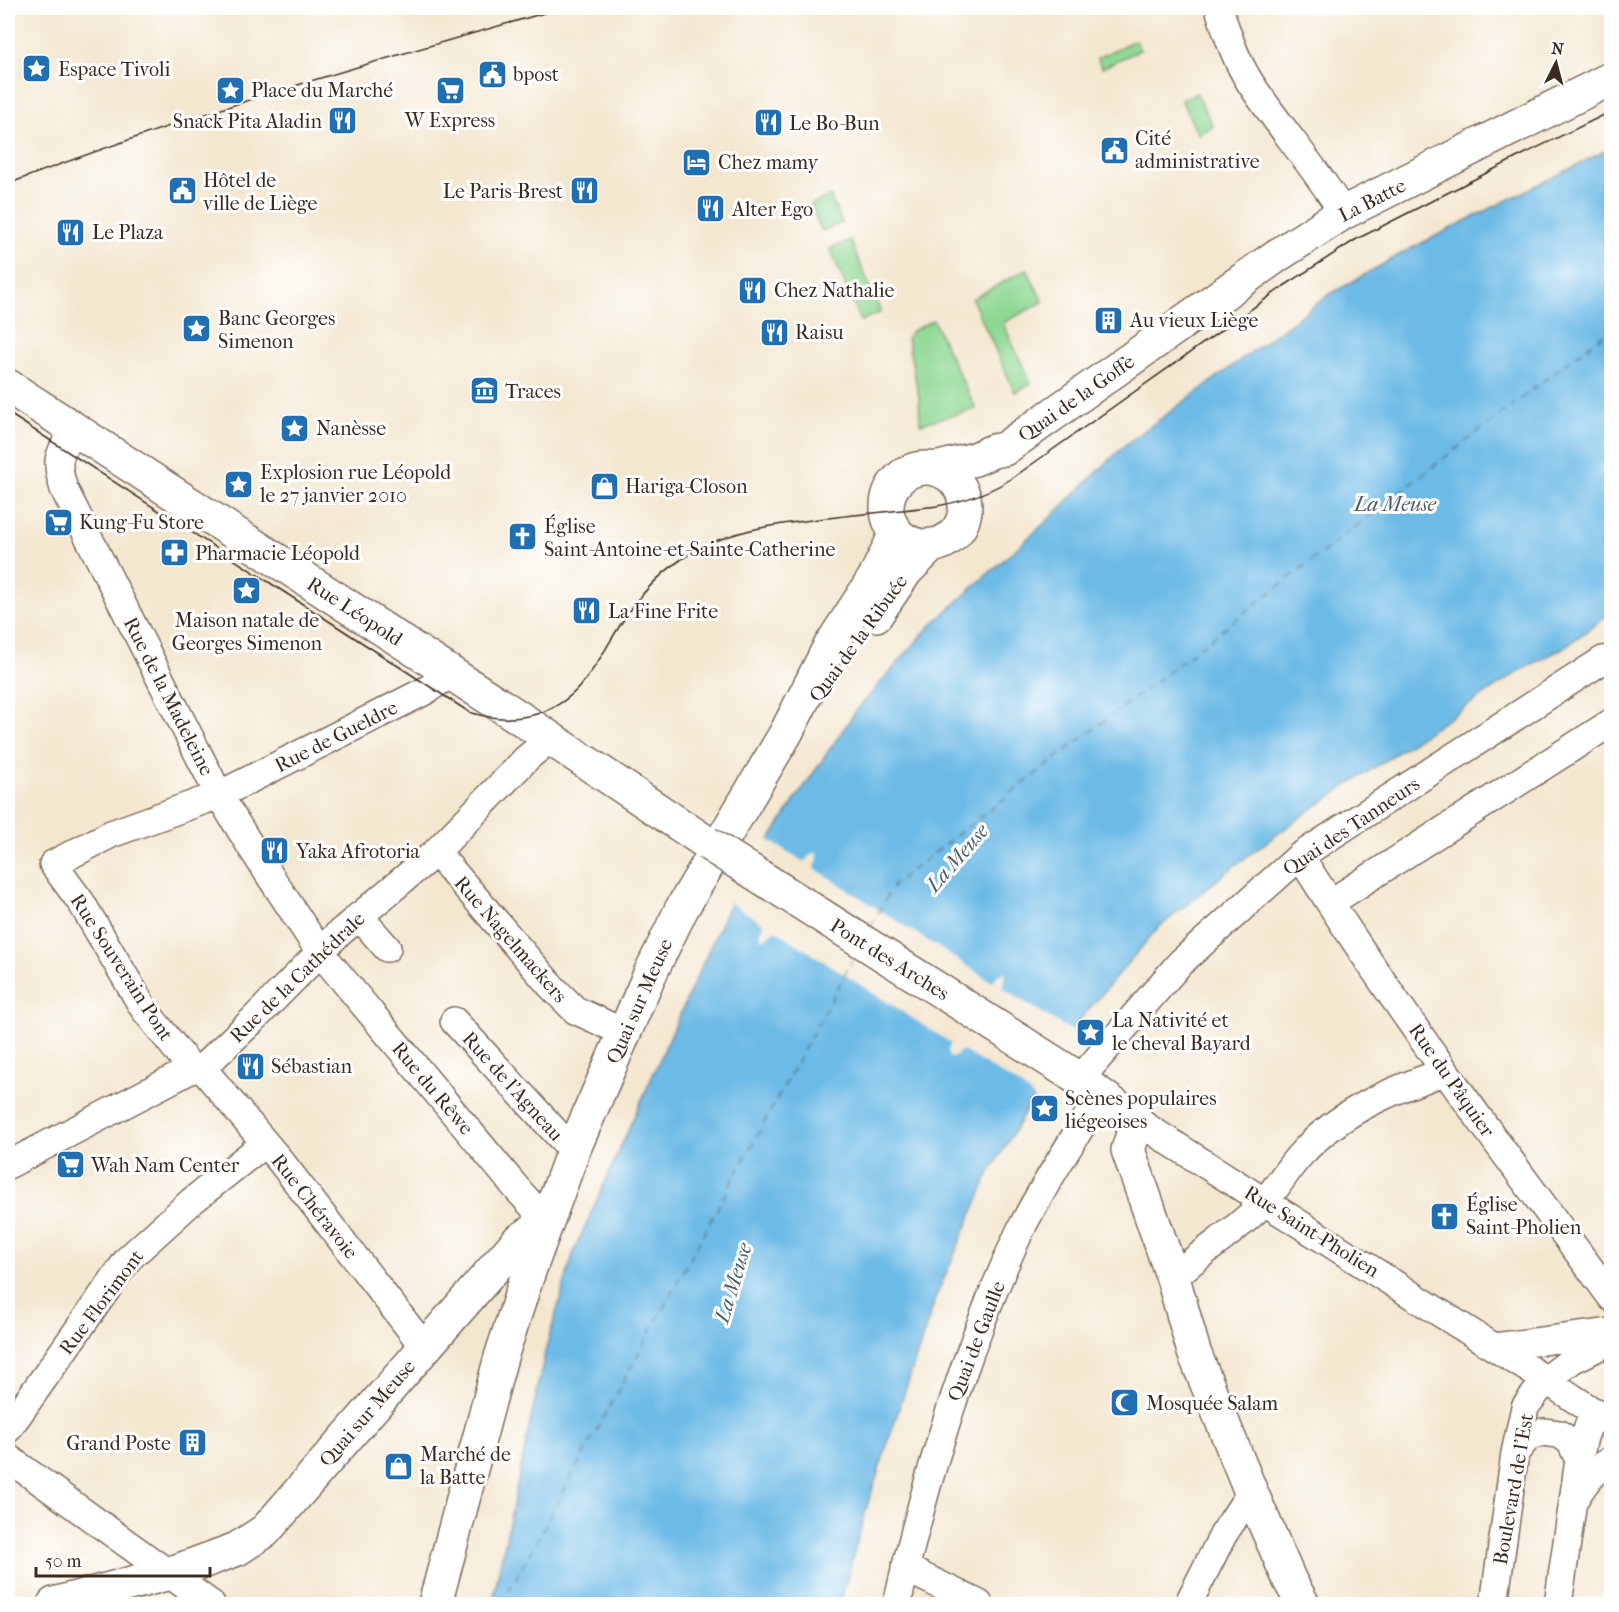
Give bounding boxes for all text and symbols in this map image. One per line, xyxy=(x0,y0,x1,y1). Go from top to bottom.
north arrow xyxy=(1526,33,1586,93)
text: N xyxy=(1550,38,1565,59)
place icon: Espace Tivoli xyxy=(21,53,53,85)
place label: Espace Tivoli xyxy=(58,58,170,81)
public building icon: bpost xyxy=(476,58,508,90)
place label: bpost xyxy=(512,63,559,86)
place icon: Place du Marché xyxy=(214,74,246,106)
supermarket icon: W Express xyxy=(434,74,466,106)
place label: Place du Marché xyxy=(251,79,393,102)
restaurant icon: Snack Pita Aladin xyxy=(327,105,359,137)
restaurant icon: Le Bo-Bun xyxy=(752,107,784,139)
place label: W Express xyxy=(404,109,495,132)
place label: Snack Pita Aladin xyxy=(173,110,322,133)
place label: Le Bo-Bun xyxy=(789,112,880,135)
place label: Cité administrative xyxy=(1135,127,1260,173)
public building icon: Cité administrative xyxy=(1098,134,1130,166)
hotel icon: Chez mamy xyxy=(681,146,713,178)
place label: Chez mamy xyxy=(718,151,820,174)
place label: Hôtel de ville de Liège xyxy=(203,169,317,215)
street label: La Batte xyxy=(1335,174,1410,227)
public building icon: Hôtel de ville de Liège xyxy=(166,175,198,207)
restaurant icon: Le Paris-Brest xyxy=(568,175,600,207)
place label: Le Paris-Brest xyxy=(443,180,563,203)
restaurant icon: Alter Ego xyxy=(695,193,727,225)
place label: Alter Ego xyxy=(731,198,813,221)
restaurant icon: Le Plaza xyxy=(55,216,87,248)
place label: Le Plaza xyxy=(92,221,164,244)
restaurant icon: Chez Nathalie xyxy=(737,274,769,306)
place label: Chez Nathalie xyxy=(774,279,895,302)
building icon: Au vieux Liège xyxy=(1093,304,1125,336)
place label: Banc Georges Simenon xyxy=(218,307,335,353)
place label: Au vieux Liège xyxy=(1129,309,1258,332)
place icon: Banc Georges Simenon xyxy=(181,313,213,345)
restaurant icon: Raisu xyxy=(758,316,790,348)
place label: Raisu xyxy=(795,321,844,344)
street label: Quai de la Goffe xyxy=(1014,350,1139,447)
museum icon: Traces xyxy=(468,375,500,407)
place label: Traces xyxy=(505,380,561,403)
place icon: Nanèsse xyxy=(279,412,311,444)
place label: Nanèsse xyxy=(316,417,386,440)
place label: Explosion rue Léopold le 27 janvier 2010 xyxy=(259,461,452,507)
place icon: Explosion rue Léopold le 27 janvier 2010 xyxy=(223,468,255,500)
shop icon: Hariga-Closon xyxy=(588,470,620,502)
place label: Hariga-Closon xyxy=(625,475,748,498)
water label: La Meuse xyxy=(1352,492,1437,516)
supermarket icon: Kung-Fu Store xyxy=(42,506,74,538)
place label: Kung-Fu Store xyxy=(79,511,204,534)
place label: Église Saint-Antoine-et-Sainte-Catherine xyxy=(544,514,836,561)
church icon: Église Saint-Antoine-et-Sainte-Catherine xyxy=(507,521,539,553)
pharmacy icon: Pharmacie Léopold xyxy=(158,537,190,569)
place label: Pharmacie Léopold xyxy=(195,542,361,565)
street label: Quai de la Ribuée xyxy=(804,570,912,707)
street label: Rue Léopold xyxy=(303,572,408,651)
place icon: Maison natale de Georges Simenon xyxy=(231,574,263,606)
restaurant icon: La Fine Frite xyxy=(571,595,603,627)
place label: La Fine Frite xyxy=(608,600,718,623)
place label: Maison natale de Georges Simenon xyxy=(172,609,323,655)
street label: Rue de la Madeleine xyxy=(119,613,218,779)
street label: Rue de Gueldre xyxy=(271,696,401,777)
street label: Quai des Tanneurs xyxy=(1279,772,1424,881)
water label: La Meuse xyxy=(920,819,993,898)
restaurant icon: Yaka Afrotoria xyxy=(259,835,291,867)
place label: Yaka Afrotoria xyxy=(295,840,421,863)
street label: Rue Nagelmackers xyxy=(449,871,572,1007)
street label: Rue Souverain Pont xyxy=(66,890,178,1045)
street label: Rue de la Cathédrale xyxy=(225,907,370,1048)
street label: Pont des Arches xyxy=(826,914,953,1005)
street label: Quai sur Meuse xyxy=(602,935,677,1067)
place label: La Nativité et le cheval Bayard xyxy=(1111,1009,1252,1055)
place icon: La Nativité et le cheval Bayard xyxy=(1075,1016,1107,1048)
street label: Rue du Pâquier xyxy=(1404,1019,1499,1142)
street label: Rue de l'Agneau xyxy=(457,1027,568,1146)
street label: Rue du Rêwe xyxy=(387,1037,478,1140)
restaurant icon: Sébastian xyxy=(234,1050,266,1082)
place label: Sébastian xyxy=(271,1055,353,1078)
place label: Scènes populaires liégeoises xyxy=(1064,1087,1217,1133)
place icon: Scènes populaires liégeoises xyxy=(1028,1093,1060,1125)
supermarket icon: Wah Nam Center xyxy=(54,1149,86,1181)
street label: Rue Chéravoie xyxy=(267,1149,363,1263)
place label: Wah Nam Center xyxy=(90,1154,240,1177)
street label: Rue Saint-Pholien xyxy=(1240,1181,1384,1282)
place label: Église Saint-Pholien xyxy=(1466,1192,1582,1239)
church icon: Église Saint-Pholien xyxy=(1429,1200,1461,1232)
water label: La Meuse xyxy=(709,1240,757,1328)
street label: Rue Florimont xyxy=(54,1245,148,1359)
street label: Quai de Gaulle xyxy=(943,1278,1010,1404)
street label: Quai sur Meuse xyxy=(315,1355,420,1472)
mosque icon: Mosquée Salam xyxy=(1109,1387,1141,1419)
place label: Mosquée Salam xyxy=(1146,1392,1279,1415)
street label: Boulevard de l'Est xyxy=(1489,1412,1538,1567)
building icon: Grand Poste xyxy=(176,1427,208,1459)
place label: Grand Poste xyxy=(66,1432,171,1455)
place label: Marché de la Batte xyxy=(419,1443,511,1489)
shop icon: Marché de la Batte xyxy=(383,1450,415,1482)
scale bar xyxy=(36,1540,210,1578)
text: 50 m xyxy=(45,1551,82,1572)

